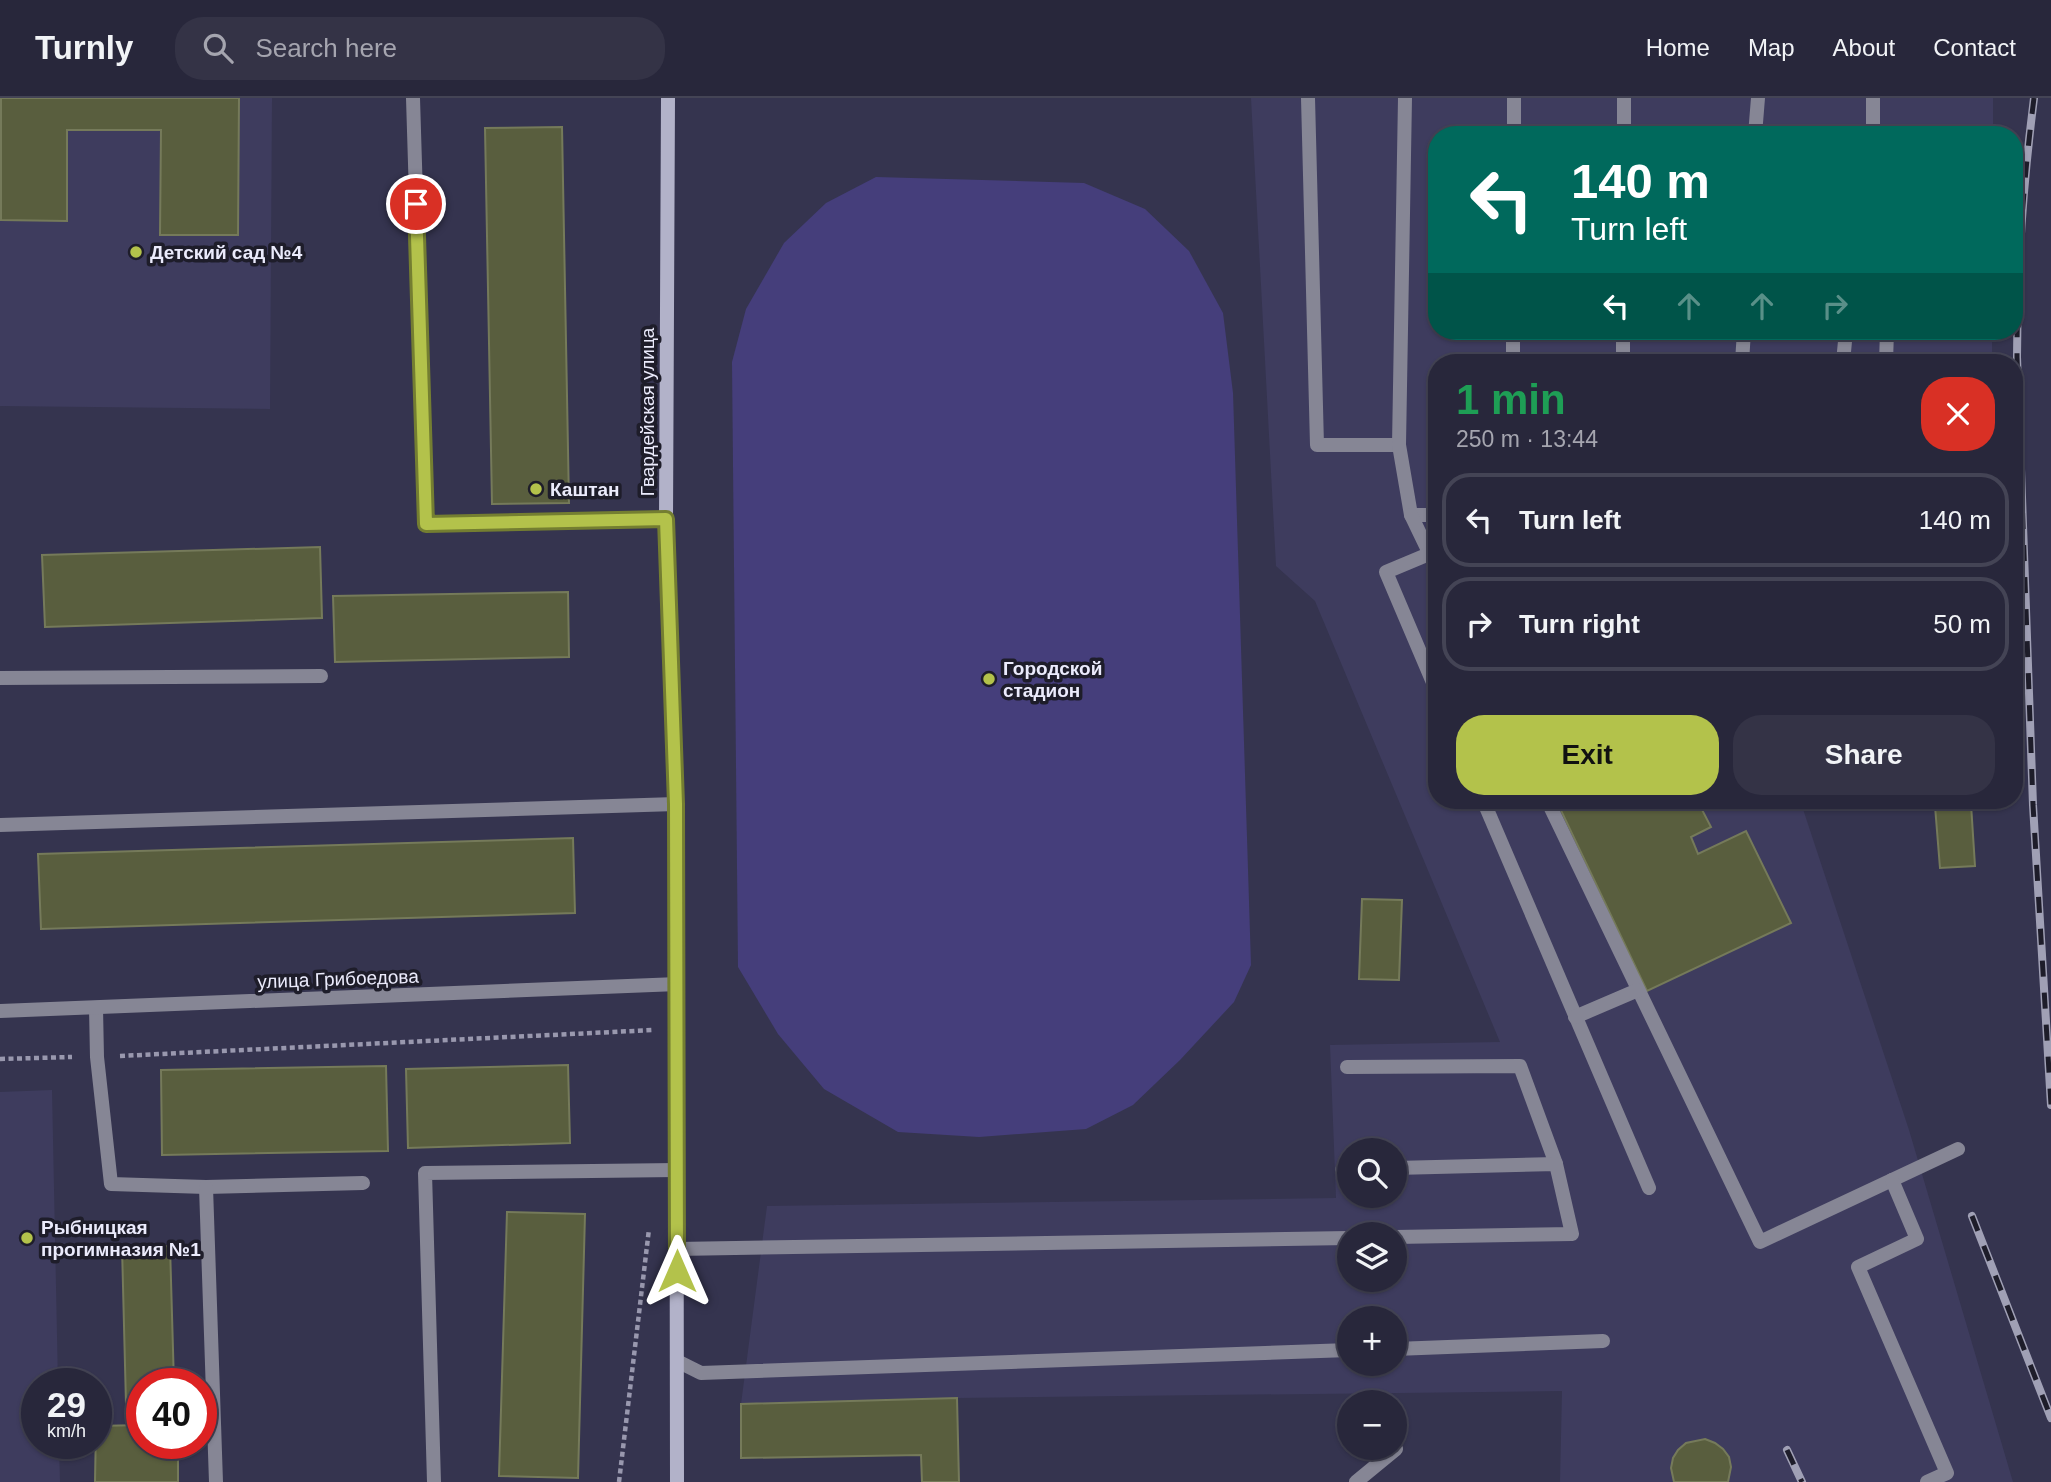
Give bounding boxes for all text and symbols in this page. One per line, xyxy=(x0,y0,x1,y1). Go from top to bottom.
search box xyxy=(175,17,665,80)
text: Turnly xyxy=(35,29,133,66)
icon: search xyxy=(199,29,237,67)
text: Search here xyxy=(255,33,397,63)
text: Home xyxy=(1646,34,1710,61)
text: Map xyxy=(1748,34,1795,61)
text: About xyxy=(1833,34,1895,61)
text: Contact xyxy=(1933,34,2016,61)
icon: left xyxy=(1456,154,1547,245)
text: 140 m xyxy=(1571,154,1710,208)
pin xyxy=(386,174,446,234)
icon: arrive xyxy=(397,185,435,223)
text: Turn left xyxy=(1571,211,1687,247)
place label: Детский сад №4 xyxy=(150,242,303,263)
marker: Детский сад №4 xyxy=(128,244,144,260)
icon: left xyxy=(1597,287,1635,325)
icon: ahead xyxy=(1670,287,1708,325)
icon: ahead xyxy=(1743,287,1781,325)
icon: right xyxy=(1816,287,1854,325)
street label: Гвардейская улица xyxy=(637,327,658,496)
text: 1 min xyxy=(1456,376,1566,423)
button: close xyxy=(1921,377,1995,451)
text: 250 m · 13:44 xyxy=(1456,426,1598,452)
place label: Каштан xyxy=(550,479,620,500)
marker: Каштан xyxy=(528,481,544,497)
icon: left xyxy=(1460,501,1498,539)
text: Turn left xyxy=(1519,505,1621,535)
text: 140 m xyxy=(1919,505,1991,535)
icon: right xyxy=(1460,605,1498,643)
text: Turn right xyxy=(1519,609,1640,639)
text: 50 m xyxy=(1933,609,1991,639)
place label: Городской стадион xyxy=(1003,658,1102,701)
marker: Городской стадион xyxy=(981,671,997,687)
button: Exit xyxy=(1456,715,1719,795)
button: Share xyxy=(1733,715,1995,795)
street label: улица Грибоедова xyxy=(257,966,420,992)
map controls xyxy=(1337,1138,1407,1460)
button: search xyxy=(1337,1138,1407,1208)
place label: Рыбницкая прогимназия №1 xyxy=(41,1217,201,1260)
button: layers xyxy=(1337,1222,1407,1292)
marker: Рыбницкая прогимназия №1 xyxy=(19,1230,35,1246)
position arrow xyxy=(640,1234,714,1308)
button: + xyxy=(1337,1306,1407,1376)
speed limit sign: 40 xyxy=(126,1368,217,1459)
text: 29 xyxy=(47,1385,86,1424)
button: − xyxy=(1337,1390,1407,1460)
text: km/h xyxy=(47,1421,86,1441)

